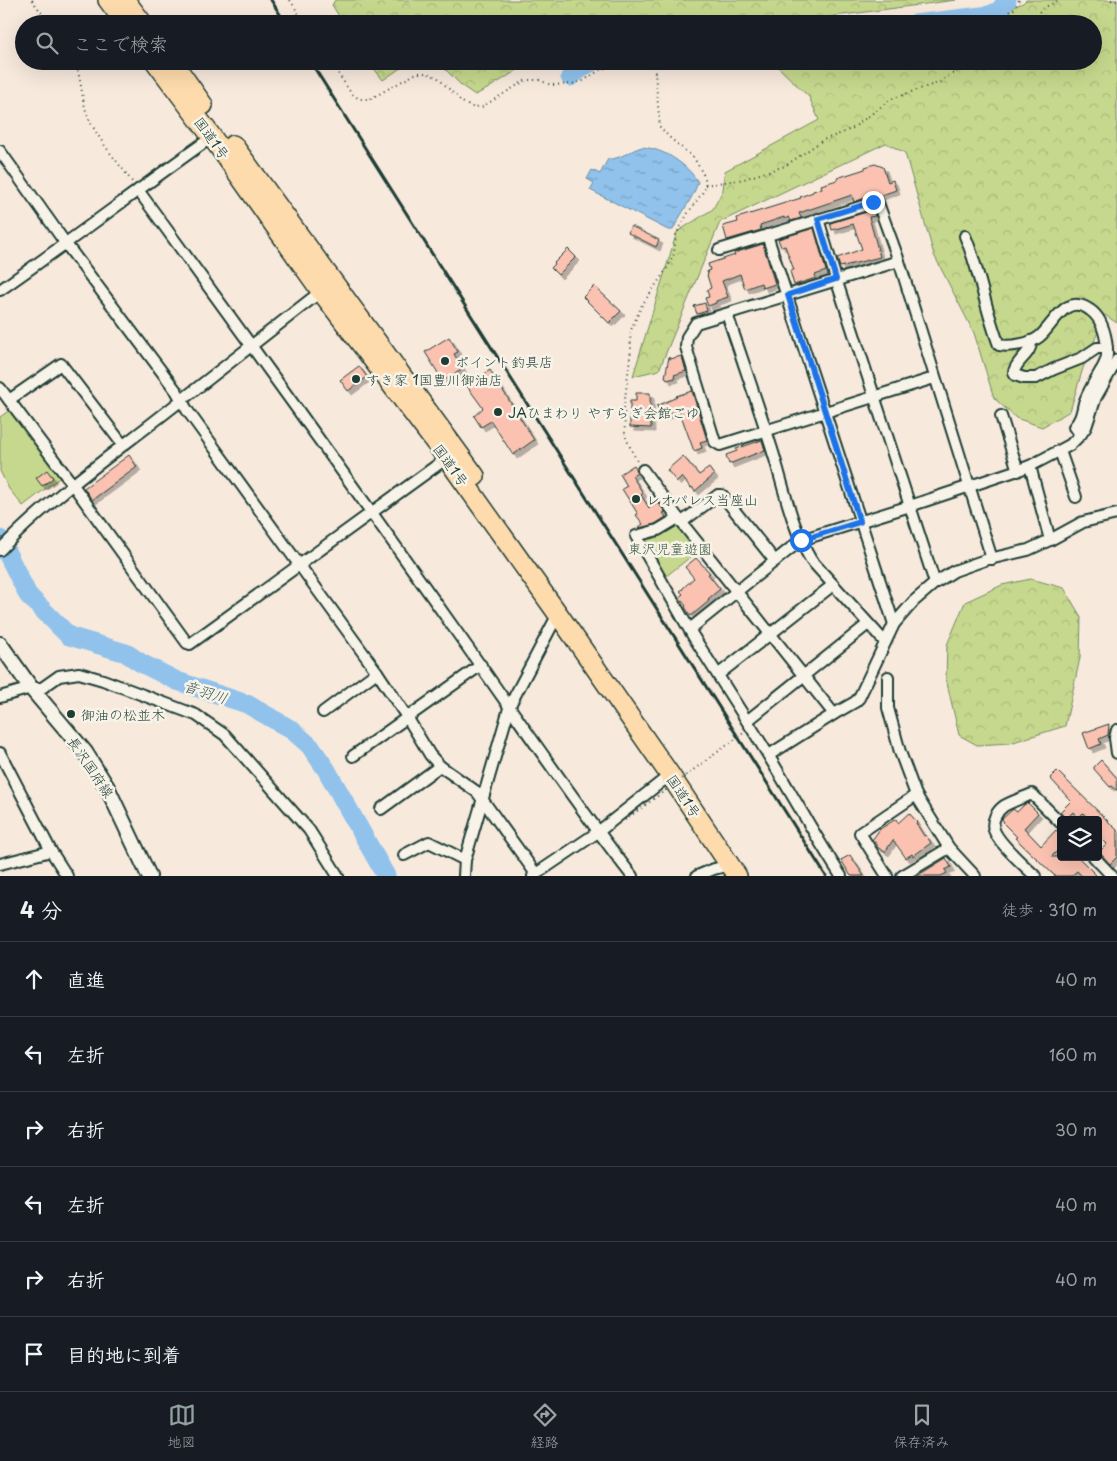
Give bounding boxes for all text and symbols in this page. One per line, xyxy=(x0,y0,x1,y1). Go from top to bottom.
search box xyxy=(15,15,1102,70)
icon: search xyxy=(33,29,61,57)
text: ここで検索 xyxy=(73,29,168,57)
street label: 国道1号 xyxy=(189,112,235,164)
route end xyxy=(862,191,885,214)
place label: ポイント釣具店 xyxy=(455,351,553,372)
marker: ポイント釣具店 xyxy=(439,355,451,367)
place label: すき家 1国豊川御油店 xyxy=(366,369,503,390)
marker: すき家 1国豊川御油店 xyxy=(350,373,362,385)
place label: JAひまわり やすらぎ会館ごゆ xyxy=(508,402,699,423)
marker: JAひまわり やすらぎ会館ごゆ xyxy=(492,406,504,418)
street label: 国道1号 xyxy=(428,439,474,491)
place label: レオパレス当座山 xyxy=(646,489,758,510)
marker: レオパレス当座山 xyxy=(630,493,642,505)
route start xyxy=(790,529,813,552)
park label: 東沢児童遊園 xyxy=(628,538,712,559)
water label: 音羽川 xyxy=(181,673,231,709)
place label: 御油の松並木 xyxy=(81,704,165,725)
marker: 御油の松並木 xyxy=(65,708,77,720)
street label: 長沢国府線 xyxy=(63,732,119,802)
street label: 国道1号 xyxy=(662,770,706,822)
map controls xyxy=(1057,816,1102,861)
button: layers xyxy=(1057,816,1102,861)
text: 4 分 xyxy=(20,893,62,925)
text: 徒歩 · 310 m xyxy=(1002,897,1097,921)
icon: ahead xyxy=(20,965,48,993)
text: 直進 xyxy=(67,965,105,993)
text: 40 m xyxy=(1055,967,1097,991)
icon: left xyxy=(20,1040,48,1068)
text: 左折 xyxy=(67,1040,105,1068)
text: 160 m xyxy=(1049,1042,1097,1066)
icon: right xyxy=(20,1115,48,1143)
text: 右折 xyxy=(67,1115,105,1143)
text: 30 m xyxy=(1055,1117,1097,1141)
icon: left xyxy=(20,1190,48,1218)
text: 左折 xyxy=(67,1190,105,1218)
text: 40 m xyxy=(1055,1192,1097,1216)
icon: right xyxy=(20,1265,48,1293)
text: 右折 xyxy=(67,1265,105,1293)
text: 40 m xyxy=(1055,1267,1097,1291)
icon: arrive xyxy=(20,1340,48,1368)
text: 目的地に到着 xyxy=(67,1340,181,1368)
tab: 地図 xyxy=(168,1401,196,1452)
tab: 経路 xyxy=(531,1401,559,1452)
tab: 保存済み xyxy=(894,1401,950,1452)

